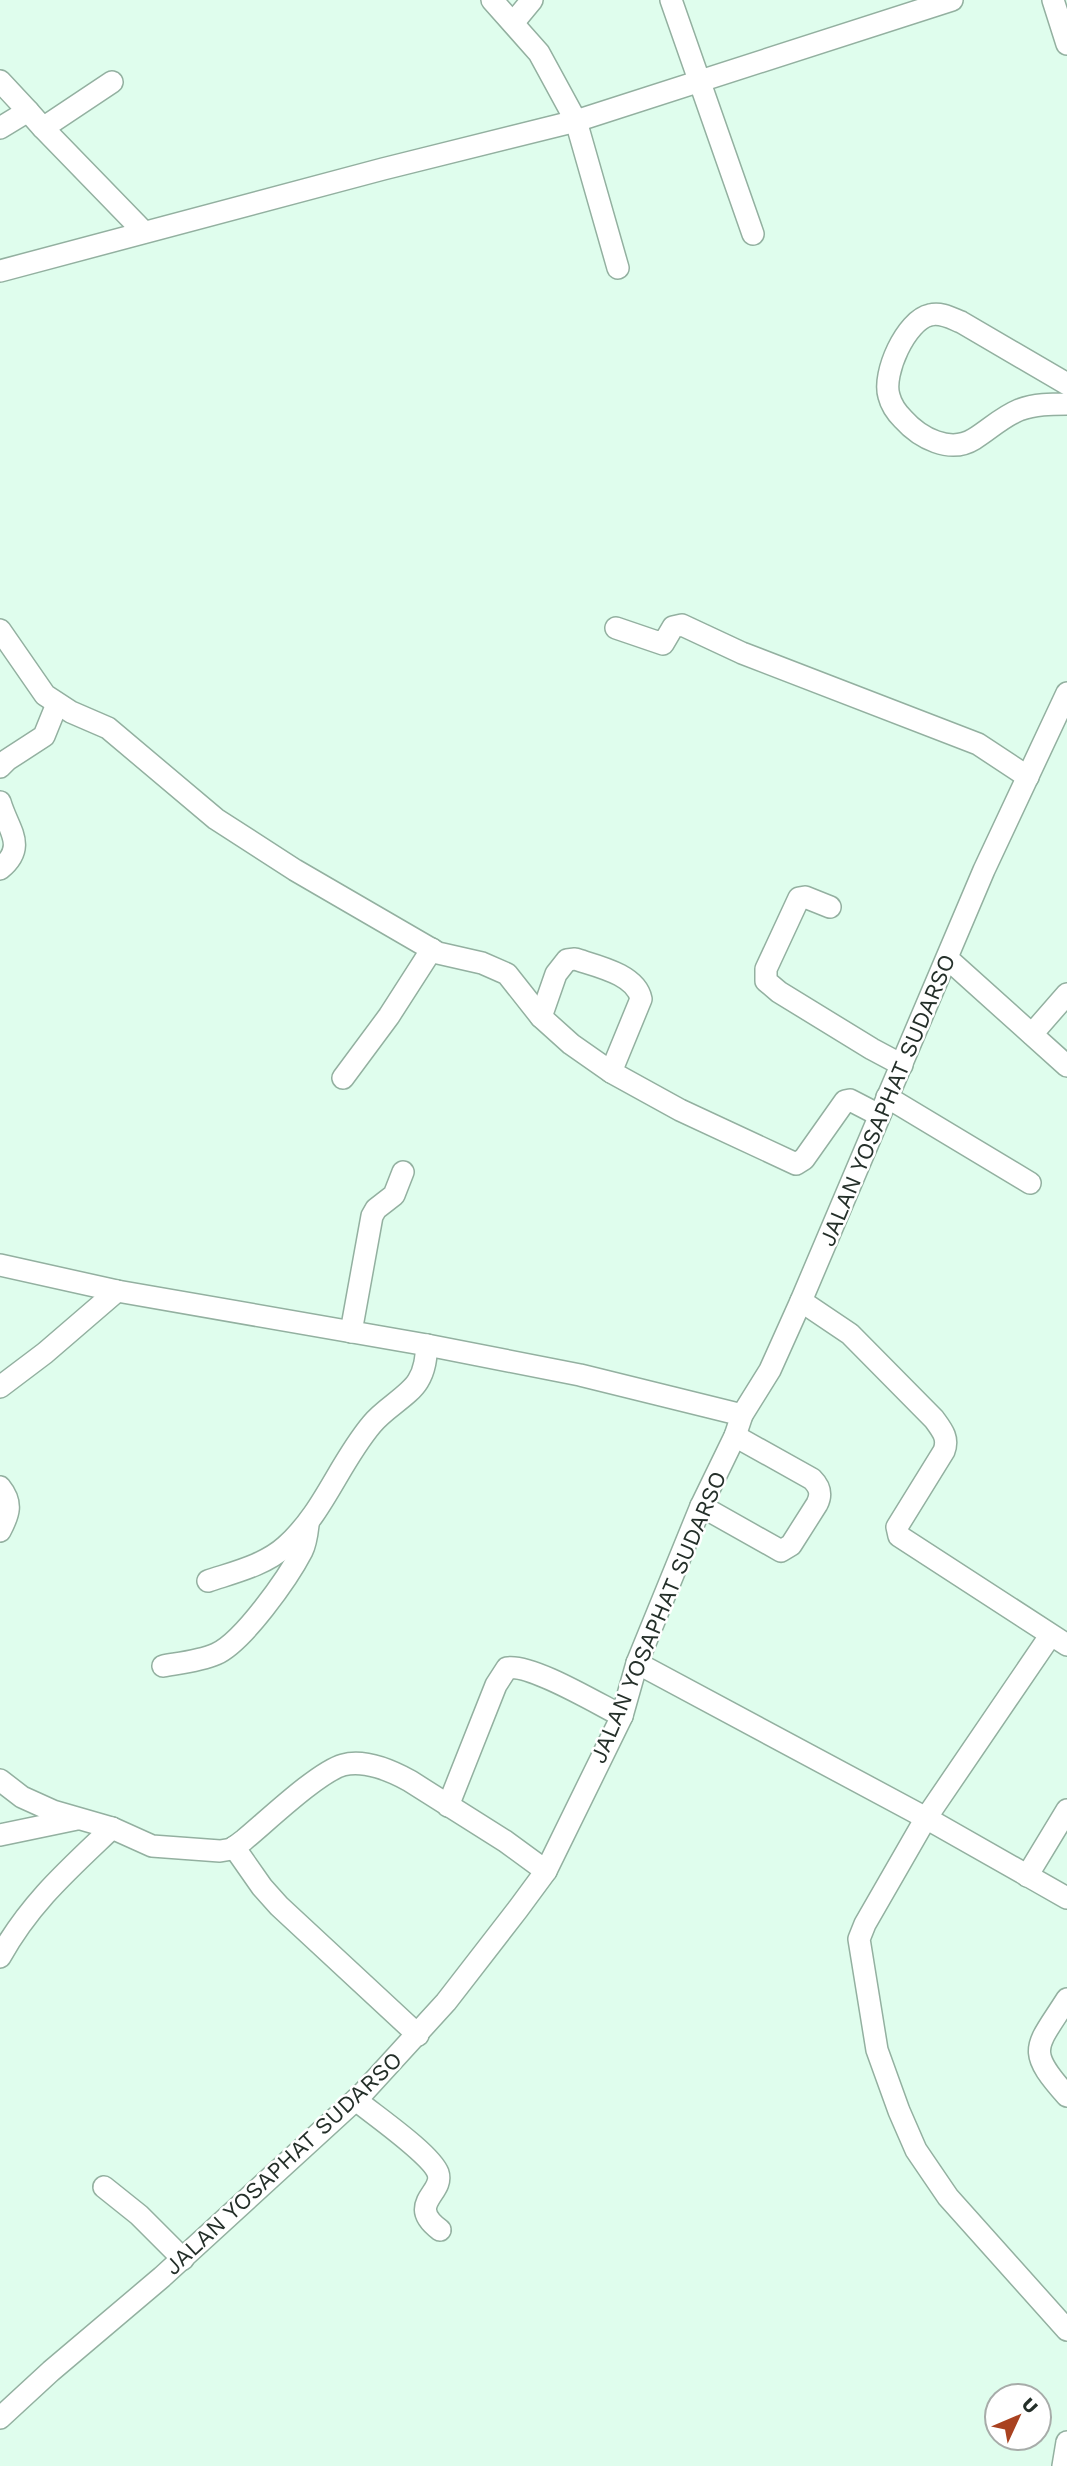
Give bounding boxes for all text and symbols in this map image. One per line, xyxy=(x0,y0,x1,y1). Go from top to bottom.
street label: JALAN YOSAPHAT SUDARSO xyxy=(814,950,961,1250)
street label: JALAN YOSAPHAT SUDARSO xyxy=(585,1467,732,1767)
street label: JALAN YOSAPHAT SUDARSO xyxy=(159,2046,408,2281)
north arrow xyxy=(983,2382,1053,2452)
text: U xyxy=(1017,2393,1043,2418)

